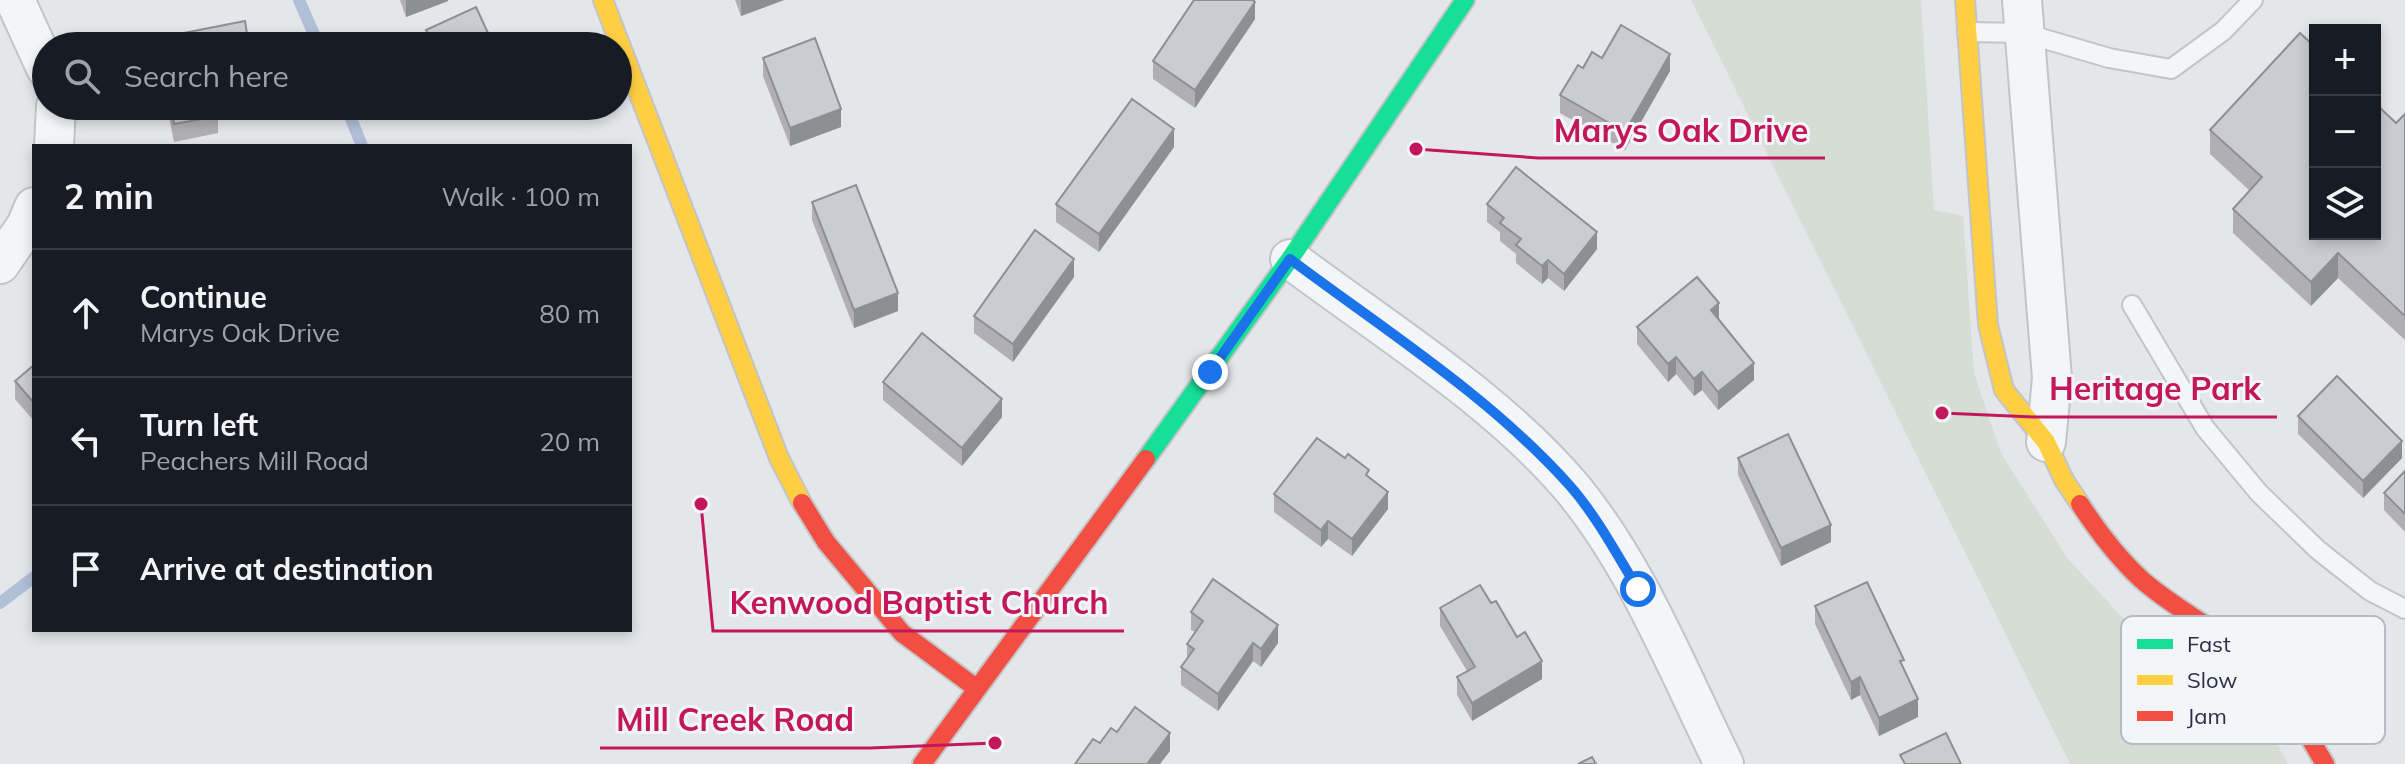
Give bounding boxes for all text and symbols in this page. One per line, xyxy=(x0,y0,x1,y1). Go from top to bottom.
map controls xyxy=(2309,24,2381,240)
button: + xyxy=(2309,24,2381,96)
search box xyxy=(32,32,632,120)
icon: search xyxy=(60,54,104,98)
text: Search here xyxy=(124,57,289,95)
button: − xyxy=(2309,96,2381,168)
callout: Marys Oak Drive xyxy=(1538,102,1825,158)
text: Marys Oak Drive xyxy=(1554,110,1808,150)
button: layers xyxy=(2309,168,2381,240)
text: 2 min xyxy=(64,175,154,218)
text: Walk · 100 m xyxy=(441,180,600,213)
text: Continue xyxy=(140,278,267,316)
icon: ahead xyxy=(64,291,108,335)
text: 80 m xyxy=(539,297,600,330)
text: Marys Oak Drive xyxy=(140,316,340,349)
route end xyxy=(1192,354,1228,390)
callout: Heritage Park xyxy=(2033,361,2277,417)
text: Heritage Park xyxy=(2049,368,2262,408)
text: Turn left xyxy=(140,406,258,444)
icon: left xyxy=(64,419,108,463)
text: 20 m xyxy=(539,425,600,458)
text: Peachers Mill Road xyxy=(140,444,369,477)
icon: arrive xyxy=(64,547,108,591)
text: Arrive at destination xyxy=(140,550,434,588)
route start xyxy=(1620,571,1656,607)
callout: Kenwood Baptist Church xyxy=(713,575,1124,631)
text: Kenwood Baptist Church xyxy=(730,582,1108,622)
legend xyxy=(2121,616,2385,744)
text: Fast xyxy=(2187,630,2231,658)
text: Slow xyxy=(2187,666,2237,694)
callout: Mill Creek Road xyxy=(600,692,870,748)
text: Mill Creek Road xyxy=(616,699,854,739)
text: Jam xyxy=(2187,702,2227,730)

